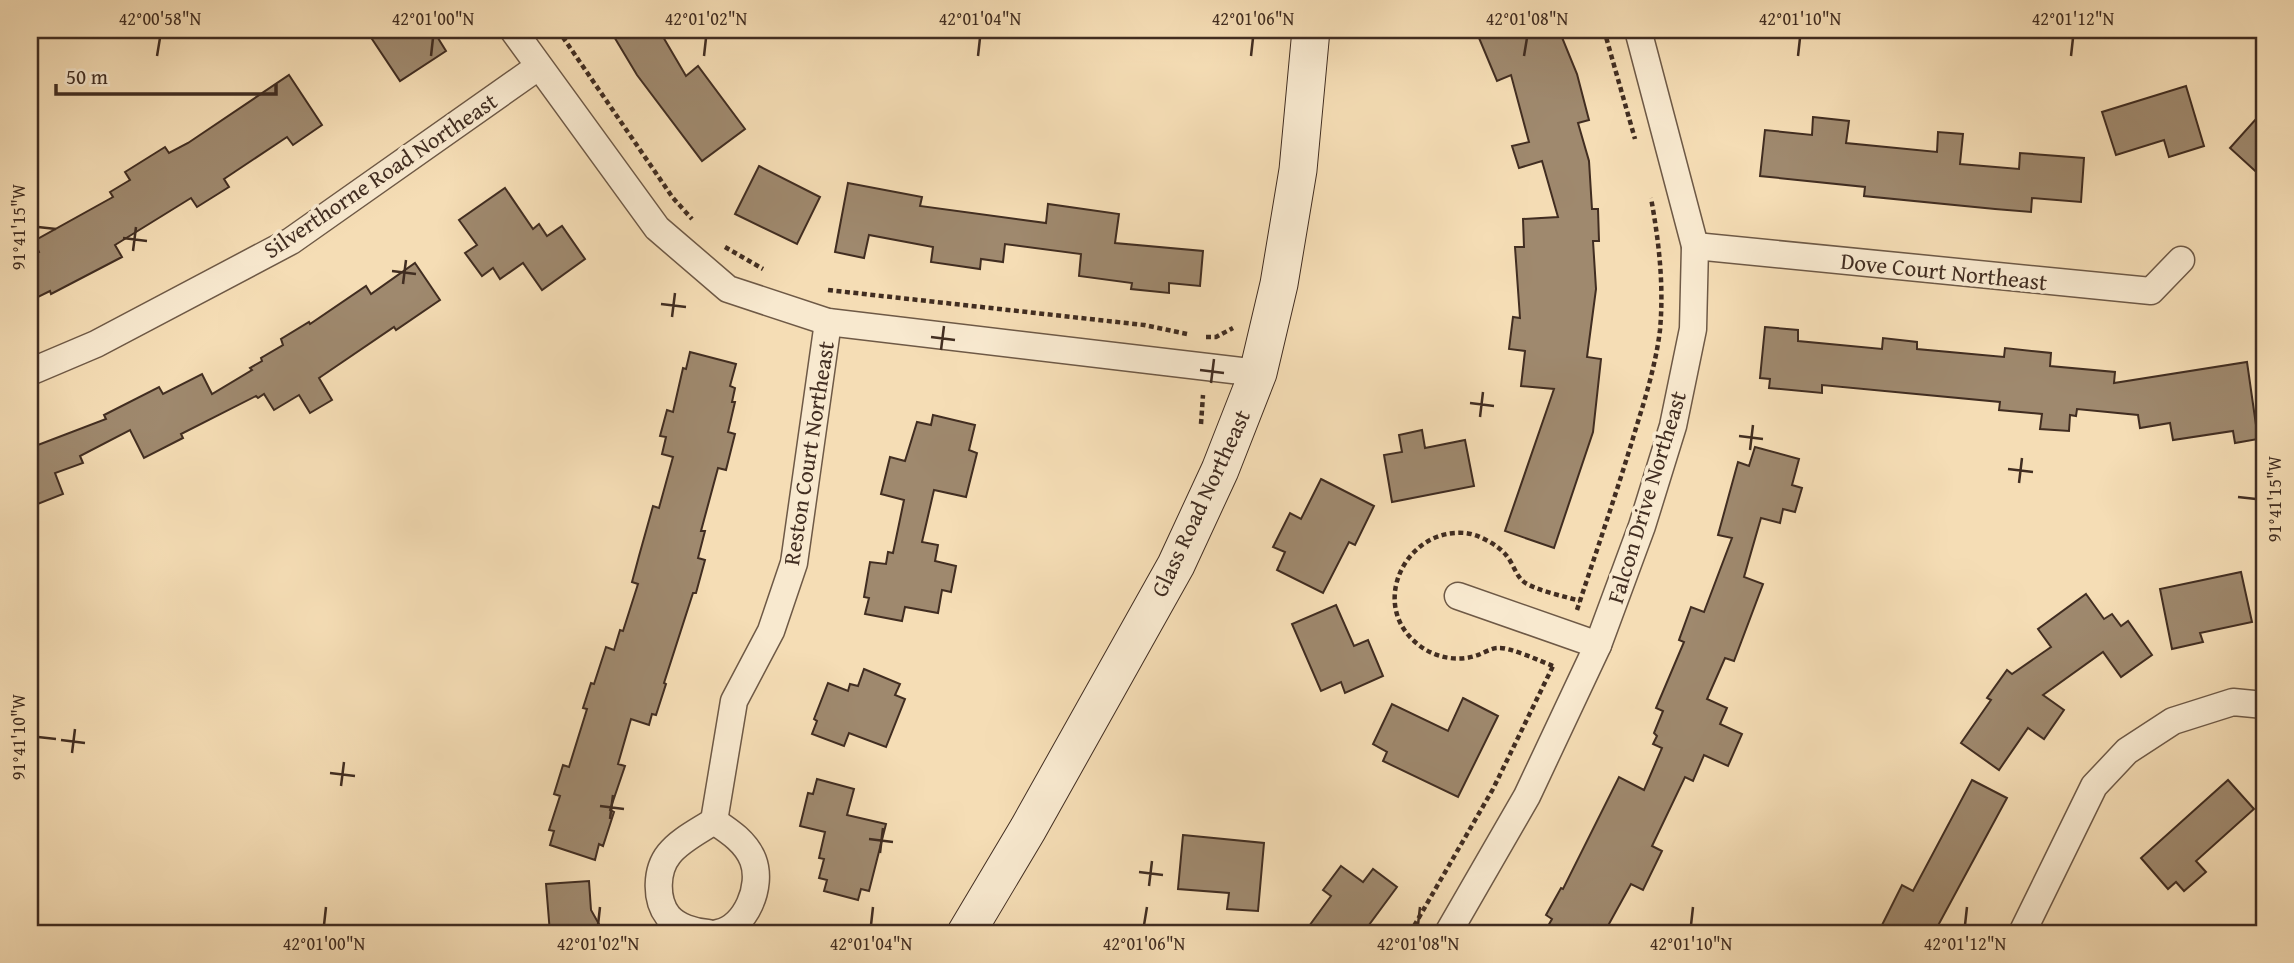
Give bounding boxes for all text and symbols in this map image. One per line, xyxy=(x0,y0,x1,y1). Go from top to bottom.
text: 42°00'58"N xyxy=(119,5,202,32)
text: 42°01'00"N xyxy=(392,5,475,32)
text: 42°01'02"N xyxy=(665,5,748,32)
text: 42°01'04"N xyxy=(939,5,1022,32)
text: 42°01'06"N xyxy=(1212,5,1295,32)
text: 42°01'08"N xyxy=(1486,5,1569,32)
text: 42°01'10"N xyxy=(1759,5,1842,32)
text: 42°01'12"N xyxy=(2032,5,2115,32)
scale bar xyxy=(56,52,276,96)
text: 50 m xyxy=(66,61,108,92)
street label: Silverthorne Road Northeast xyxy=(256,84,504,266)
text: 91°41'15"W xyxy=(5,183,32,270)
street label: Dove Court Northeast xyxy=(1839,244,2049,298)
street label: Reston Court Northeast xyxy=(774,339,842,567)
street label: Falcon Drive Northeast xyxy=(1598,387,1694,607)
street label: Glass Road Northeast xyxy=(1142,404,1258,602)
text: 91°41'15"W xyxy=(2261,455,2288,542)
text: 91°41'10"W xyxy=(5,693,32,780)
text: 42°01'00"N xyxy=(283,930,366,957)
text: 42°01'02"N xyxy=(557,930,640,957)
text: 42°01'04"N xyxy=(830,930,913,957)
text: 42°01'06"N xyxy=(1103,930,1186,957)
text: 42°01'08"N xyxy=(1377,930,1460,957)
text: 42°01'10"N xyxy=(1650,930,1733,957)
text: 42°01'12"N xyxy=(1924,930,2007,957)

